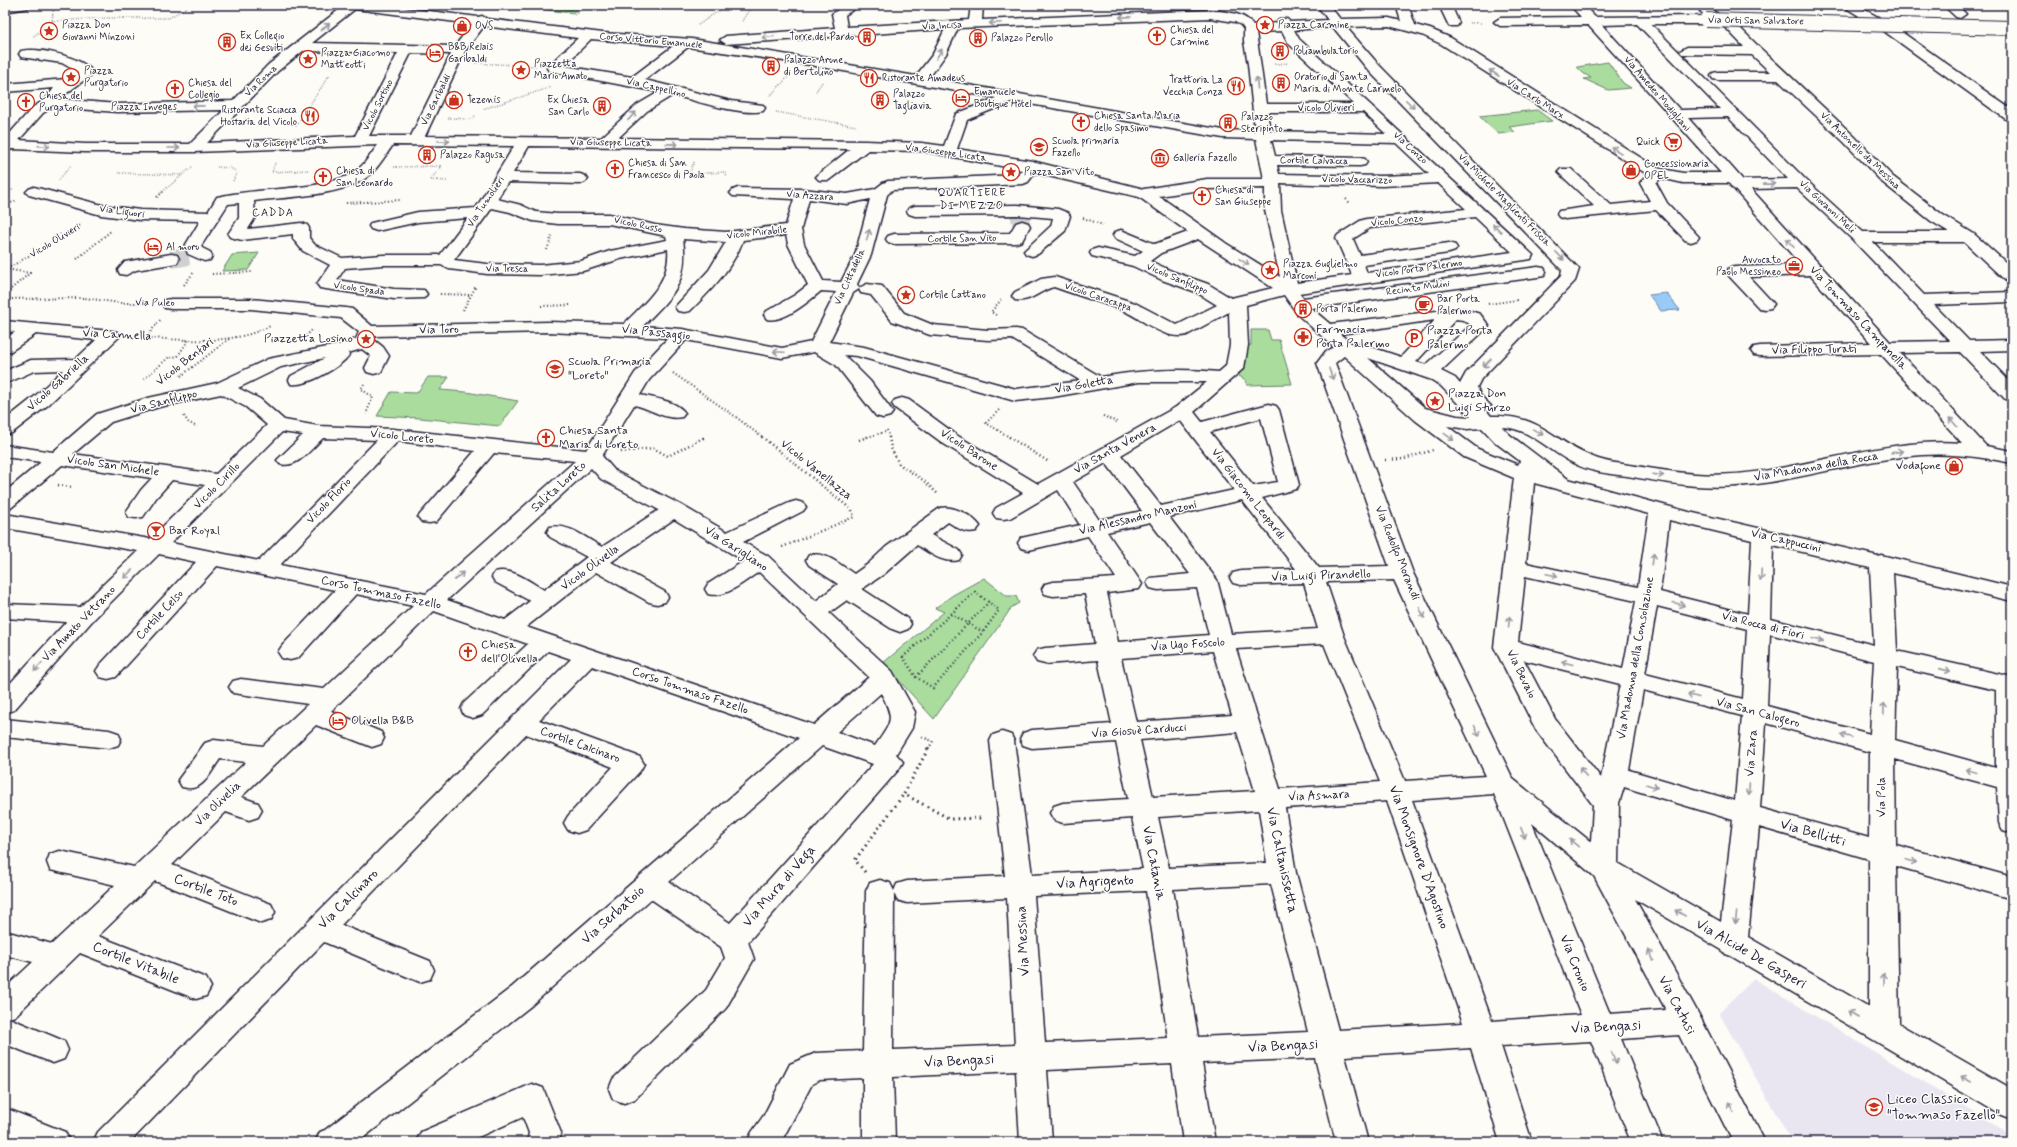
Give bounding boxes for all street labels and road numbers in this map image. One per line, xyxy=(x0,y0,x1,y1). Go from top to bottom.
street label: Via Orti San Salvatore xyxy=(1708,13,1804,28)
street label: Via Incisa xyxy=(922,17,962,34)
street label: Corso Vittorio Emanuele xyxy=(599,29,704,52)
street label: Via Amedeo Modigliani xyxy=(1620,53,1694,135)
street label: Via Roma xyxy=(241,61,280,100)
street label: Via Garibaldi xyxy=(417,72,454,128)
street label: Via Cappellino xyxy=(625,74,687,101)
street label: Via Carlo Marx xyxy=(1504,75,1567,123)
street label: Vicolo Sortino xyxy=(359,77,396,133)
street label: Piazza Inveges xyxy=(111,101,177,115)
street label: Vicolo Olivieri xyxy=(1298,101,1354,115)
street label: Via Antonello da Messina xyxy=(1817,109,1904,193)
street label: Via Conzo xyxy=(1390,128,1431,167)
street label: Via Giuseppe Licata xyxy=(246,133,329,152)
street label: Via Giuseppe Licata xyxy=(570,135,653,150)
street label: Via Giuseppe Licata xyxy=(905,140,989,165)
street label: Via Michele Maglienti Friscia xyxy=(1454,150,1554,250)
street label: Cortile Calvacca xyxy=(1280,154,1348,168)
street label: Vicolo Vaccarizzo xyxy=(1322,172,1392,187)
street label: Via Tumolieri xyxy=(463,174,508,230)
street label: Via Giovanni Meli xyxy=(1796,177,1859,237)
street label: Via Azzara xyxy=(786,187,834,204)
street label: Via Liguori xyxy=(99,201,145,224)
street label: Vicolo Conzo xyxy=(1370,211,1424,230)
street label: Vicolo Russo xyxy=(613,213,664,236)
street label: Vicolo Olivieri xyxy=(27,220,83,261)
street label: Vicolo Mirabile xyxy=(726,222,788,243)
street label: Cortile San Vito xyxy=(927,231,997,246)
street label: Via Cittadella xyxy=(830,246,869,307)
street label: Vicolo Porta Palermo xyxy=(1375,255,1463,282)
street label: Vicolo Sanfilippo xyxy=(1144,259,1210,298)
street label: Via Tresca xyxy=(486,261,528,276)
street label: Via Tommaso Campanella xyxy=(1806,263,1911,374)
street label: Recinto Mulini xyxy=(1385,277,1451,299)
street label: Vicolo Spada xyxy=(333,278,385,299)
street label: Vicolo Caracappa xyxy=(1063,278,1134,315)
street label: Via Puleo xyxy=(135,295,175,310)
street label: Via Passaggio xyxy=(621,321,691,346)
street label: Via Toro xyxy=(419,322,459,338)
street label: Via Cannella xyxy=(82,325,152,345)
street label: Vicolo Benfari xyxy=(153,334,217,390)
street label: Via Filippo Turati xyxy=(1772,341,1857,359)
street label: Vicolo Gabriella xyxy=(24,351,92,415)
street label: Via Goletta xyxy=(1054,372,1114,398)
street label: Via Sanfilippo xyxy=(129,386,199,418)
street label: Via Santa Venera xyxy=(1071,420,1159,478)
street label: Vicolo Barone xyxy=(937,425,1001,475)
street label: Vicolo Loreto xyxy=(369,426,435,448)
street label: Vicolo Vanellazza xyxy=(777,436,855,504)
street label: Via Giacomo Leopardi xyxy=(1207,445,1289,543)
street label: Via Madonna della Rocca xyxy=(1752,448,1880,486)
street label: Vicolo San Michele xyxy=(66,452,160,480)
street label: Salita Loreto xyxy=(528,458,590,516)
street label: Vicolo Cirillo xyxy=(190,459,244,513)
street label: Vicolo Florio xyxy=(303,474,355,528)
street label: Via Alessandro Manzoni xyxy=(1078,497,1199,539)
street label: Via Rodolfo Morandi xyxy=(1370,503,1423,603)
street label: Via Garigliano xyxy=(701,522,771,576)
street label: Via Cappuccini xyxy=(1749,525,1823,557)
street label: Vicolo Olivella xyxy=(558,541,623,595)
street label: Via Luigi Pirandello xyxy=(1271,566,1371,587)
street label: Corso Tommaso Fazello xyxy=(319,572,443,614)
street label: Via Madonna della Consolazione xyxy=(1614,575,1658,741)
street label: Via Amato Vetrano xyxy=(38,582,120,666)
street label: Cortile Celso xyxy=(133,586,188,644)
street label: Via Rocca di Fiori xyxy=(1720,608,1806,644)
street label: Via Ugo Foscolo xyxy=(1150,634,1226,656)
street label: Via Bevaio xyxy=(1502,647,1540,701)
street label: Corso Tommaso Fazello xyxy=(630,664,751,719)
street label: Via San Calogero xyxy=(1714,694,1802,733)
street label: Via Giosuè Carducci xyxy=(1091,720,1187,742)
street label: Cortile Calcinaro xyxy=(538,723,623,767)
street label: Via Zara xyxy=(1742,729,1762,777)
street label: Via Pola xyxy=(1874,777,1890,817)
street label: Via Olivelia xyxy=(191,778,245,830)
street label: Via Monsignore D'Agostino xyxy=(1385,783,1453,932)
street label: Via Asmara xyxy=(1288,786,1350,806)
street label: Via Caltanissetta xyxy=(1262,806,1302,914)
street label: Via Bellitti xyxy=(1778,815,1848,851)
street label: Via Catania xyxy=(1138,824,1170,902)
street label: Via Mura di Vega xyxy=(738,841,821,932)
street label: Via Calcinaro xyxy=(314,865,382,933)
street label: Cortile Toto xyxy=(171,869,241,911)
street label: Via Agrigento xyxy=(1056,871,1134,894)
street label: Via Serbatoio xyxy=(577,882,649,948)
street label: Via Messina xyxy=(1012,905,1034,977)
street label: Via Alcide De Gasperi xyxy=(1692,915,1810,993)
street label: Via Cronio xyxy=(1555,932,1595,994)
street label: Cortile Vitabile xyxy=(90,937,182,989)
street label: Via Catusi xyxy=(1654,972,1700,1038)
street label: Via Bengasi xyxy=(1570,1016,1642,1039)
street label: Via Bengasi xyxy=(1247,1035,1319,1058)
street label: Via Bengasi xyxy=(923,1050,995,1073)

